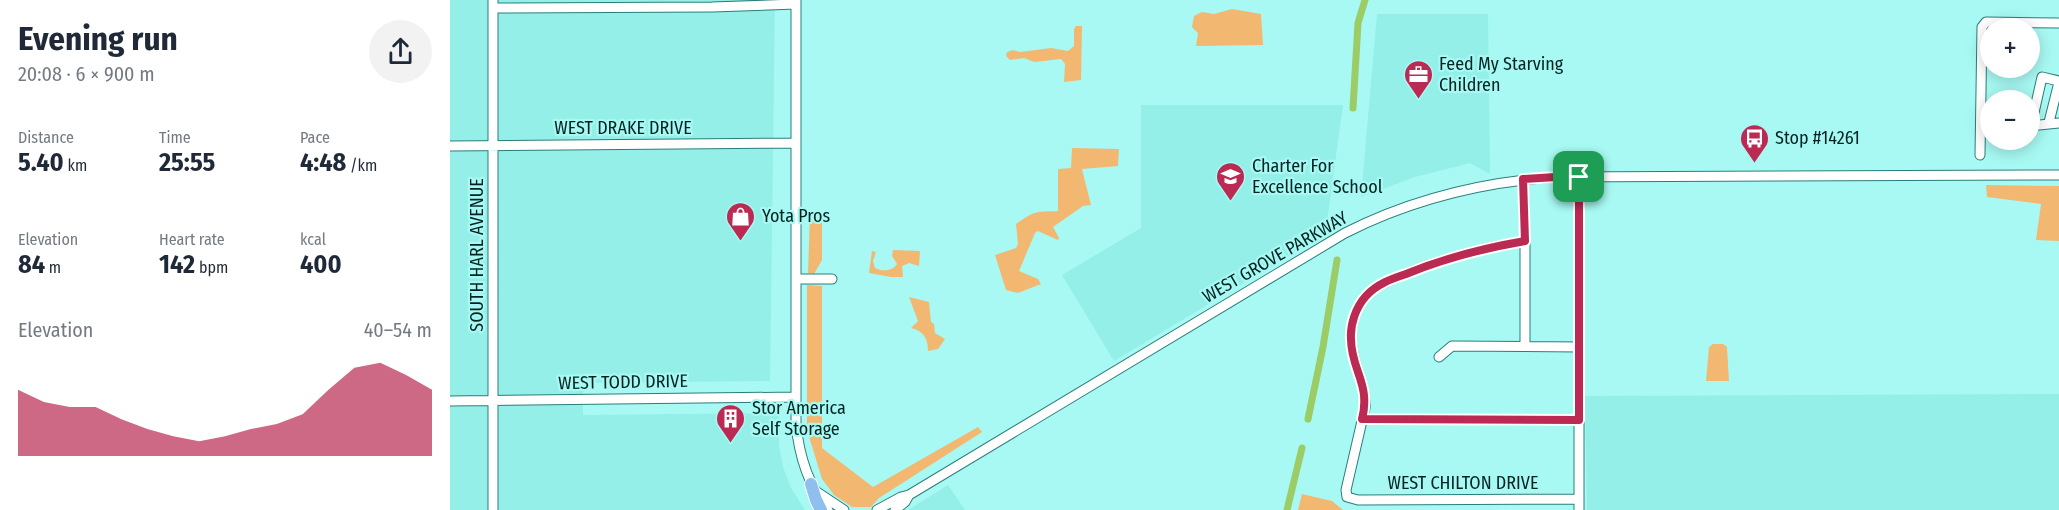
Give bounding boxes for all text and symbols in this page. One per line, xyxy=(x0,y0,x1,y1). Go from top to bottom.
map controls xyxy=(1980,18,2040,150)
button: + xyxy=(1980,18,2040,78)
text: Evening run xyxy=(18,19,178,59)
button: share xyxy=(369,20,432,83)
place label: Feed My Starving Children xyxy=(1439,53,1564,96)
office icon: Feed My Starving Children xyxy=(1402,58,1434,100)
text: 20:08 · 6 × 900 m xyxy=(18,62,155,86)
button: − xyxy=(1980,90,2040,150)
street label: WEST DRAKE DRIVE xyxy=(554,117,692,139)
bus stop icon: Stop #14261 xyxy=(1738,122,1770,164)
place label: Stop #14261 xyxy=(1775,127,1860,149)
text: Distance xyxy=(18,128,74,147)
text: Time xyxy=(159,128,191,147)
text: Pace xyxy=(300,128,330,147)
text: 5.40 xyxy=(18,147,64,178)
text: 25:55 xyxy=(159,147,215,178)
text: 4:48 xyxy=(300,147,346,178)
pin xyxy=(1553,151,1604,202)
place label: Charter For Excellence School xyxy=(1252,155,1383,198)
text: km xyxy=(64,156,87,175)
text: /km xyxy=(346,156,377,175)
school or university icon: Charter For Excellence School xyxy=(1215,160,1247,202)
icon: arrive xyxy=(1562,160,1595,193)
street label: SOUTH HARL AVENUE xyxy=(466,178,488,332)
shop icon: Yota Pros xyxy=(725,200,757,242)
place label: Yota Pros xyxy=(762,205,830,227)
street label: WEST GROVE PARKWAY xyxy=(1198,206,1352,308)
text: Elevation xyxy=(18,230,78,249)
text: Heart rate xyxy=(159,230,225,249)
text: kcal xyxy=(300,230,326,249)
text: 84 xyxy=(18,249,45,280)
text: 142 xyxy=(159,249,195,280)
text: 400 xyxy=(300,249,342,280)
text: m xyxy=(45,258,61,277)
text: bpm xyxy=(195,258,228,277)
text: Elevation xyxy=(18,318,93,342)
text: 40–54 m xyxy=(364,318,432,342)
street label: WEST TODD DRIVE xyxy=(558,370,688,394)
place label: Stor America Self Storage xyxy=(752,397,846,440)
building icon: Stor America Self Storage xyxy=(715,402,747,444)
street label: WEST CHILTON DRIVE xyxy=(1388,472,1538,494)

